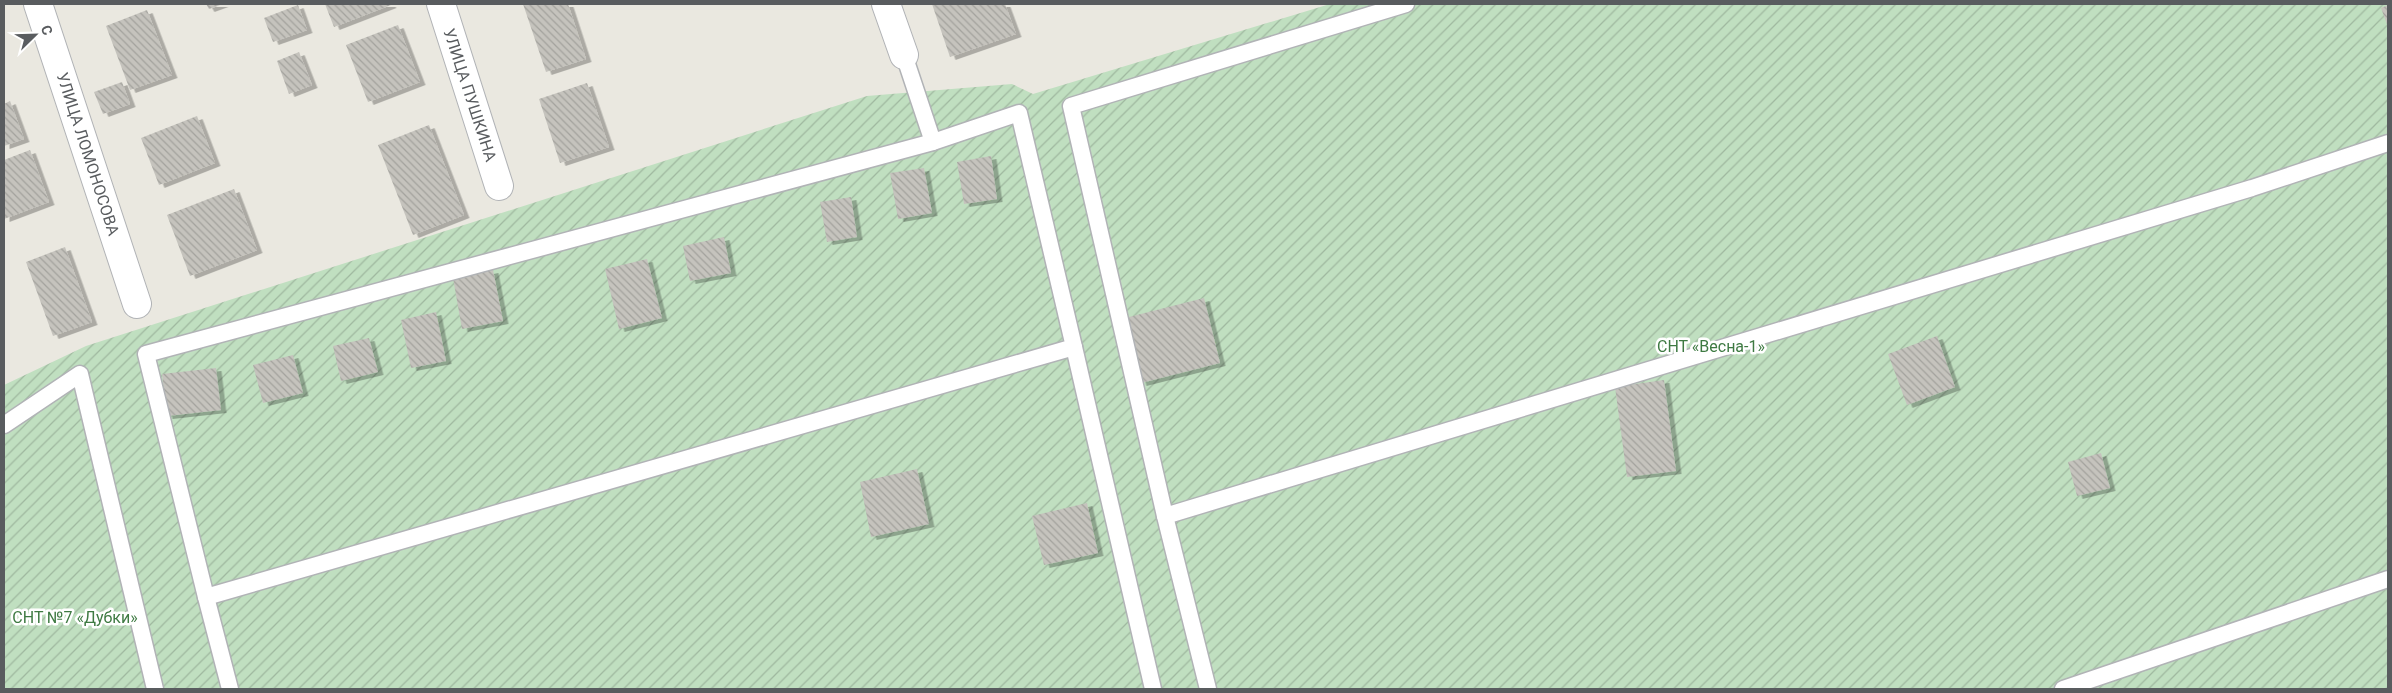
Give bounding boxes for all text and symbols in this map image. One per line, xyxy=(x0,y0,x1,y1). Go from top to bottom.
north arrow xyxy=(10,10,60,60)
text: С xyxy=(38,23,56,37)
street label: УЛИЦА ПУШКИНА xyxy=(440,26,501,164)
street label: УЛИЦА ЛОМОНОСОВА xyxy=(53,70,124,238)
park label: СНТ «Весна-1» xyxy=(1657,337,1765,356)
park label: СНТ №7 «Дубки» xyxy=(12,608,138,627)

